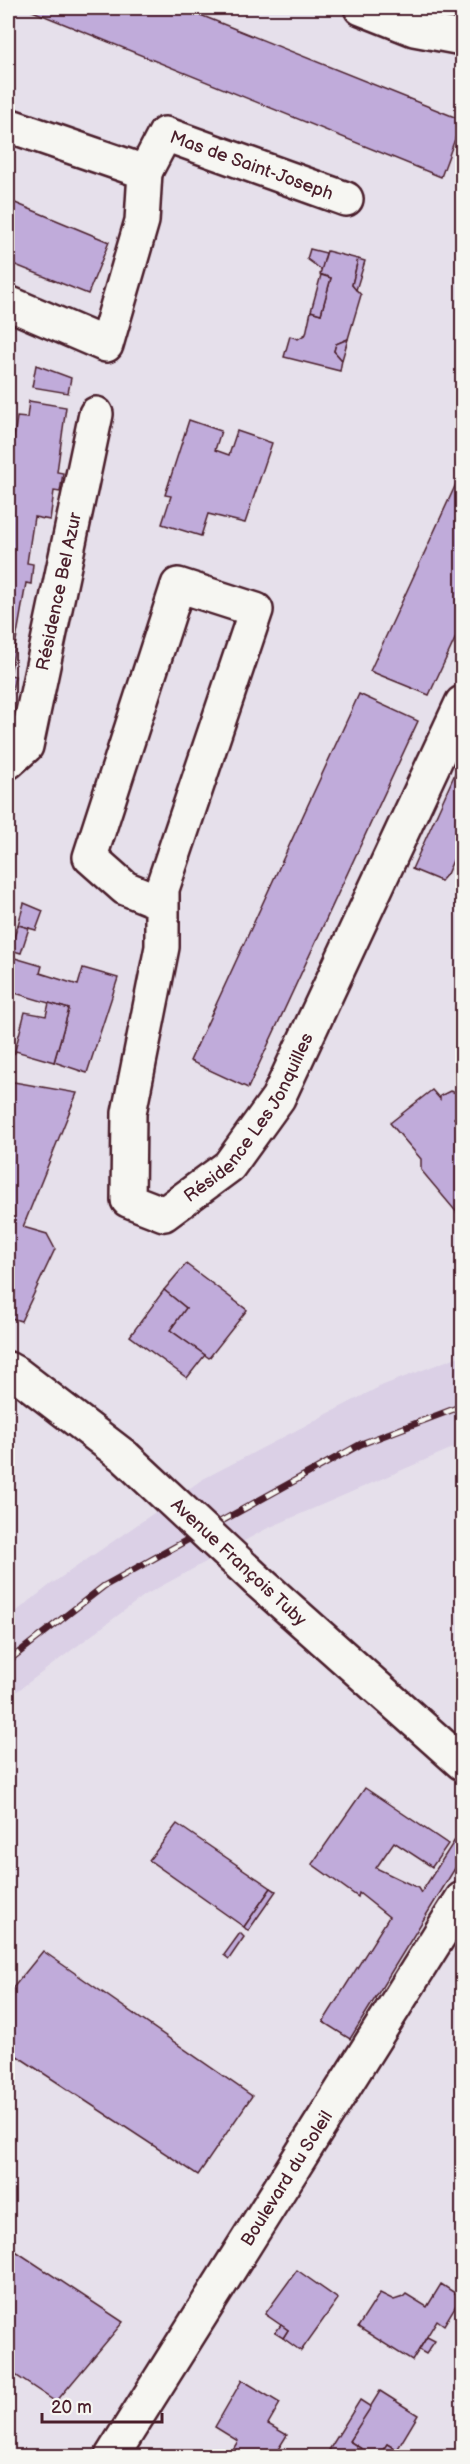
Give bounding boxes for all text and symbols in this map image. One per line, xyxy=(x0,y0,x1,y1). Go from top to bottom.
street label: Mas de Saint-Joseph xyxy=(167,127,336,205)
street label: Résidence Bel Azur xyxy=(32,510,86,673)
street label: Résidence Les Jonquilles xyxy=(180,1030,318,1207)
street label: Avenue François Tuby xyxy=(167,1494,311,1631)
street label: Boulevard du Soleil xyxy=(237,2107,337,2250)
scale bar xyxy=(42,2386,162,2424)
text: 20 m xyxy=(51,2397,92,2418)

